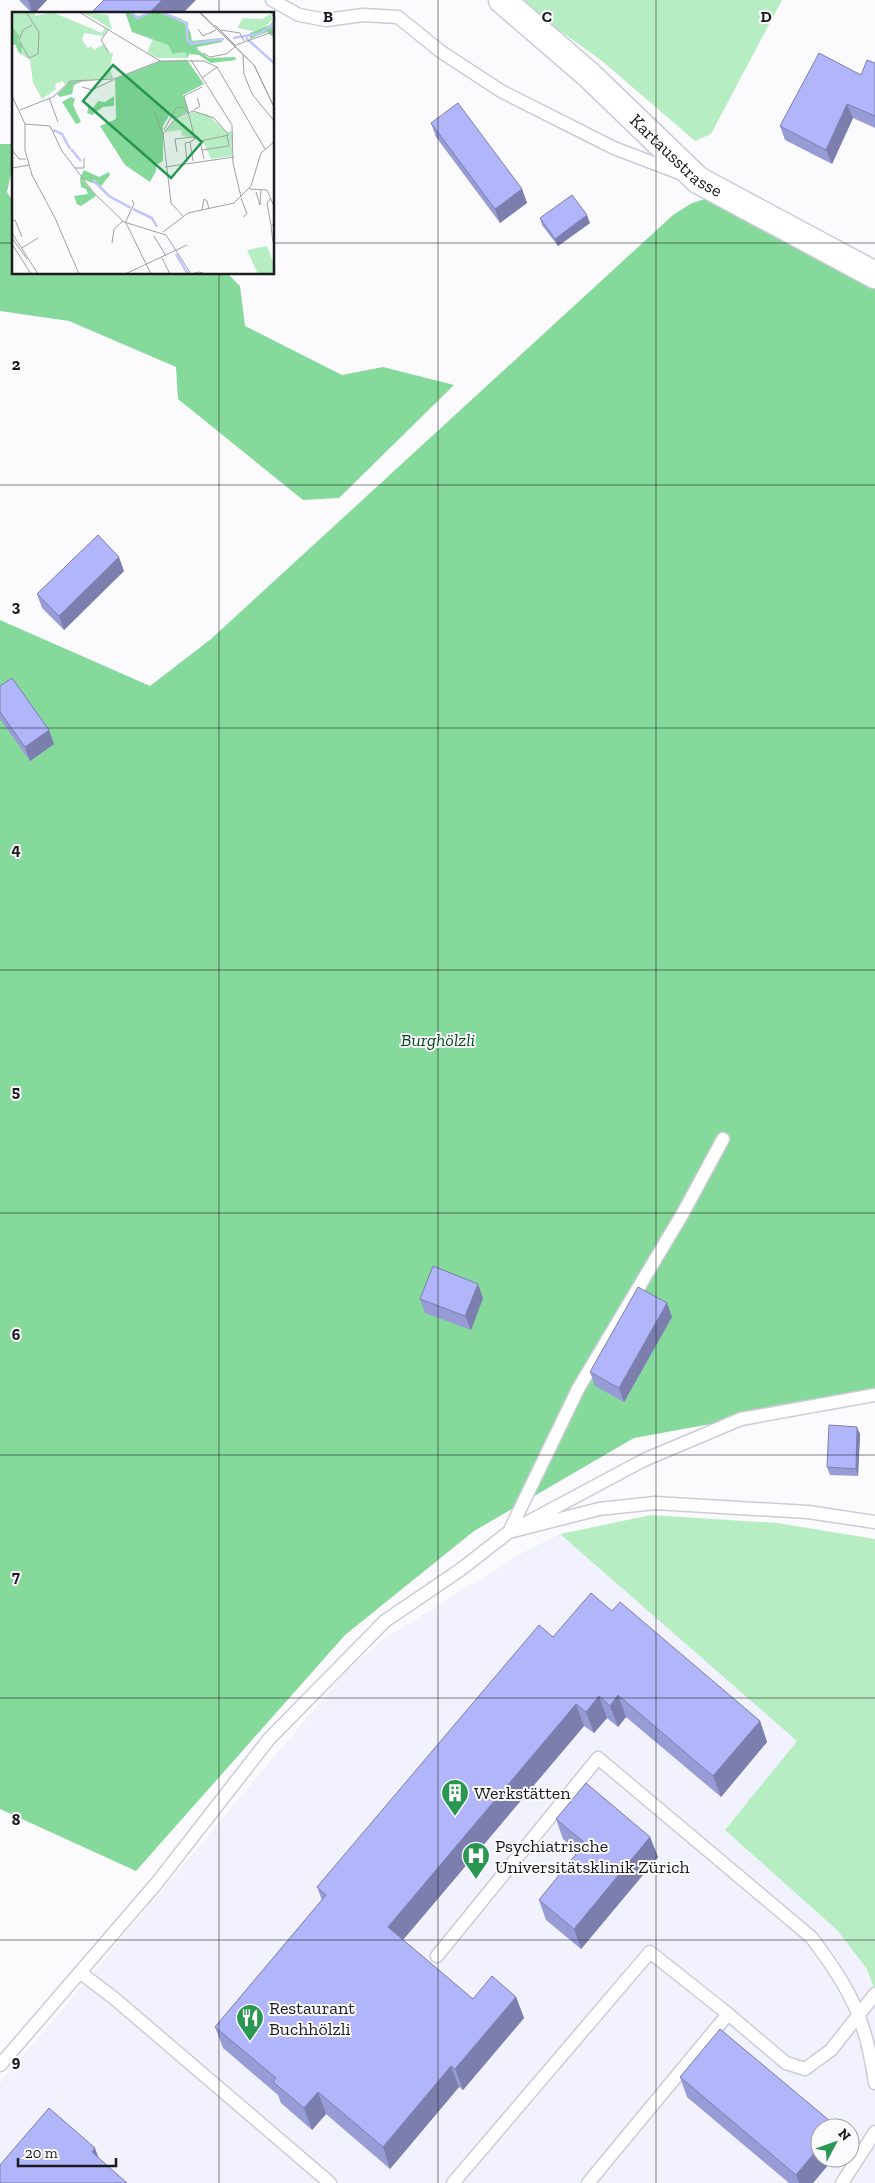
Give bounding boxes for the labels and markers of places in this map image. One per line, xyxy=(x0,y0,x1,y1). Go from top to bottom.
building icon: Werkstätten xyxy=(440,1778,470,1817)
place label: Werkstätten xyxy=(474,1782,571,1804)
place label: Psychiatrische Universitätsklinik Zürich xyxy=(495,1835,690,1878)
hospital icon: Psychiatrische Universitätsklinik Zürich xyxy=(461,1841,491,1880)
place label: Restaurant Buchhölzli xyxy=(269,1997,355,2040)
restaurant icon: Restaurant Buchhölzli xyxy=(235,2003,265,2042)

